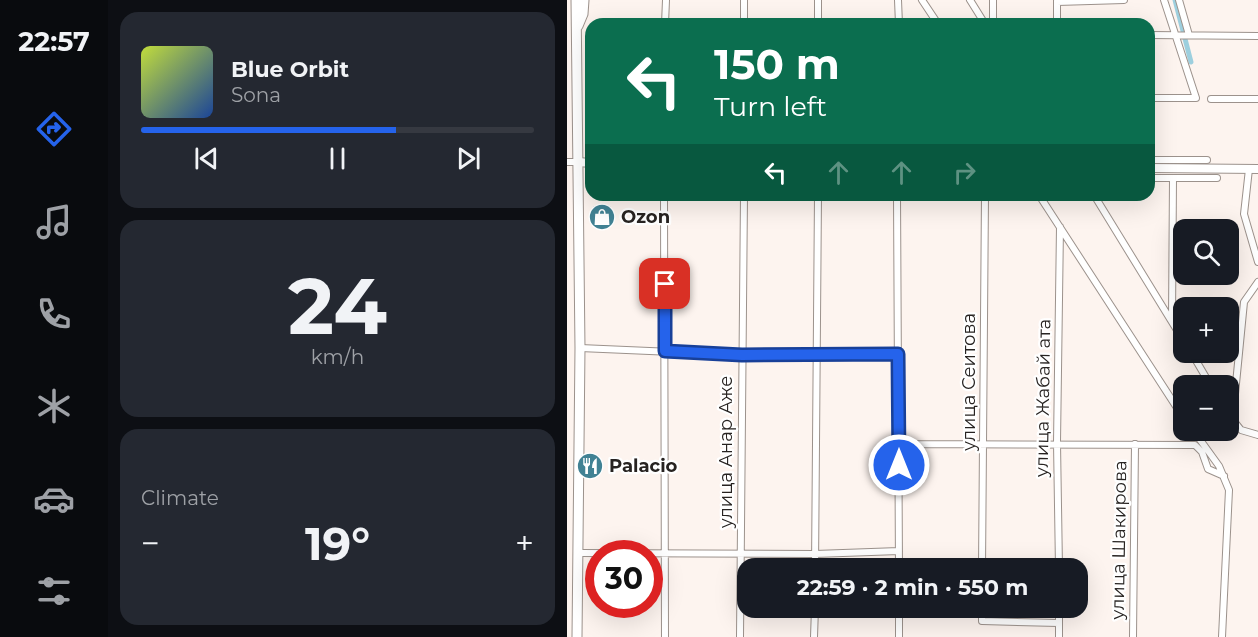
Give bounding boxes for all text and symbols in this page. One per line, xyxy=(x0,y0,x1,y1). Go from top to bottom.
text: 22:57 xyxy=(18,25,90,58)
text: 150 m xyxy=(714,38,840,90)
icon: left xyxy=(615,42,693,120)
text: Blue Orbit xyxy=(231,56,349,83)
text: Sona xyxy=(231,83,281,107)
text: Turn left xyxy=(714,90,827,123)
icon: directions xyxy=(33,108,75,150)
icon: previous xyxy=(190,142,223,175)
icon: pause xyxy=(321,142,354,175)
icon: next xyxy=(452,142,485,175)
icon: left xyxy=(759,156,792,189)
icon: ahead xyxy=(822,156,855,189)
icon: ahead xyxy=(885,156,918,189)
icon: right xyxy=(948,156,981,189)
icon: music xyxy=(33,201,75,243)
shop icon: Ozon xyxy=(587,202,617,232)
place label: Ozon xyxy=(621,206,670,228)
map controls xyxy=(1173,219,1239,441)
button: search xyxy=(1173,219,1239,285)
text: 24 xyxy=(288,258,387,354)
pin xyxy=(639,258,690,309)
icon: arrive xyxy=(648,267,681,300)
icon: phone xyxy=(33,293,75,335)
button: + xyxy=(1173,297,1239,363)
street label: улица Сеитова xyxy=(958,313,980,452)
street label: улица Жабай ата xyxy=(1031,319,1055,478)
text: km/h xyxy=(311,345,364,369)
button: − xyxy=(1173,375,1239,441)
street label: улица Анар Аже xyxy=(715,376,737,529)
icon: climate xyxy=(33,385,75,427)
position arrow xyxy=(867,433,931,497)
restaurant icon: Palacio xyxy=(575,451,605,481)
place label: Palacio xyxy=(609,455,678,477)
street label: улица Шакирова xyxy=(1107,460,1131,621)
icon: car xyxy=(33,478,75,520)
text: Climate xyxy=(141,486,219,510)
text: 19° xyxy=(305,516,370,571)
text: − xyxy=(141,523,160,563)
text: + xyxy=(515,523,534,563)
speed limit sign: 30 xyxy=(585,540,663,618)
icon: filters xyxy=(33,570,75,612)
text: 22:59 · 2 min · 550 m xyxy=(797,574,1028,601)

